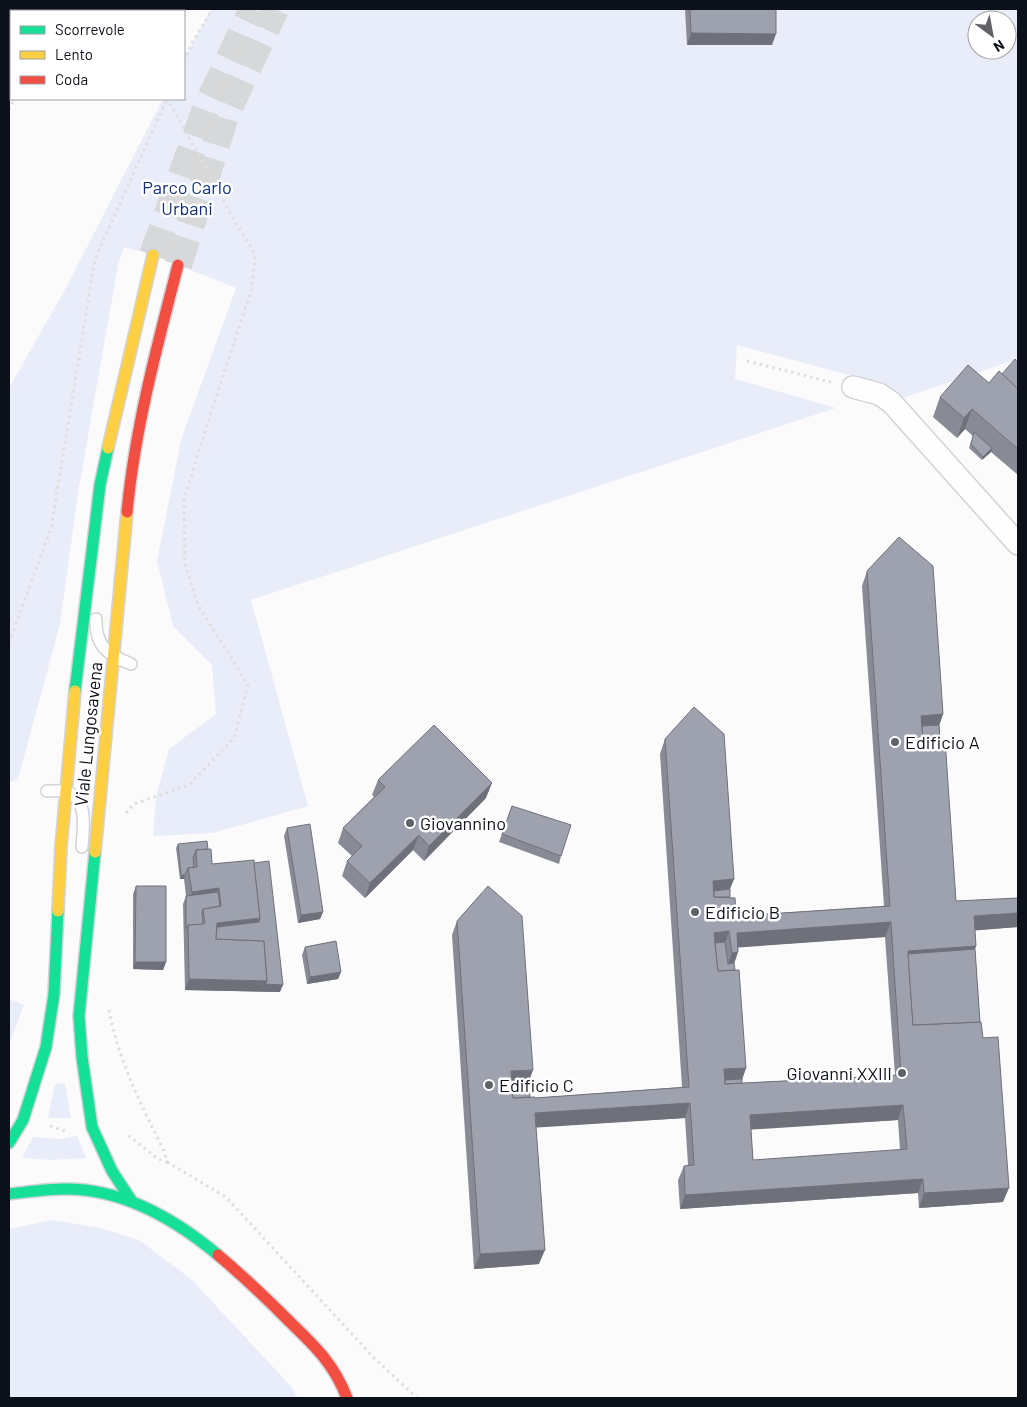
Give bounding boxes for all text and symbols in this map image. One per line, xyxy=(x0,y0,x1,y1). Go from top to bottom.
legend xyxy=(10,10,185,100)
north arrow xyxy=(967,10,1017,60)
text: Scorrevole xyxy=(55,20,125,38)
text: N xyxy=(991,37,1008,56)
text: Lento xyxy=(55,45,93,63)
text: Coda xyxy=(55,70,88,88)
park label: Parco Carlo Urbani xyxy=(142,176,232,219)
street label: Viale Lungosavena xyxy=(69,661,107,807)
place label: Edificio A xyxy=(905,731,980,753)
marker: Edificio A xyxy=(889,736,901,748)
place label: Giovannino xyxy=(420,812,506,834)
marker: Giovannino xyxy=(404,817,416,829)
place label: Edificio B xyxy=(705,901,780,923)
marker: Edificio B xyxy=(689,906,701,918)
place label: Giovanni XXIII xyxy=(787,1062,892,1084)
marker: Giovanni XXIII xyxy=(896,1067,908,1079)
place label: Edificio C xyxy=(499,1074,574,1096)
marker: Edificio C xyxy=(483,1079,495,1091)

